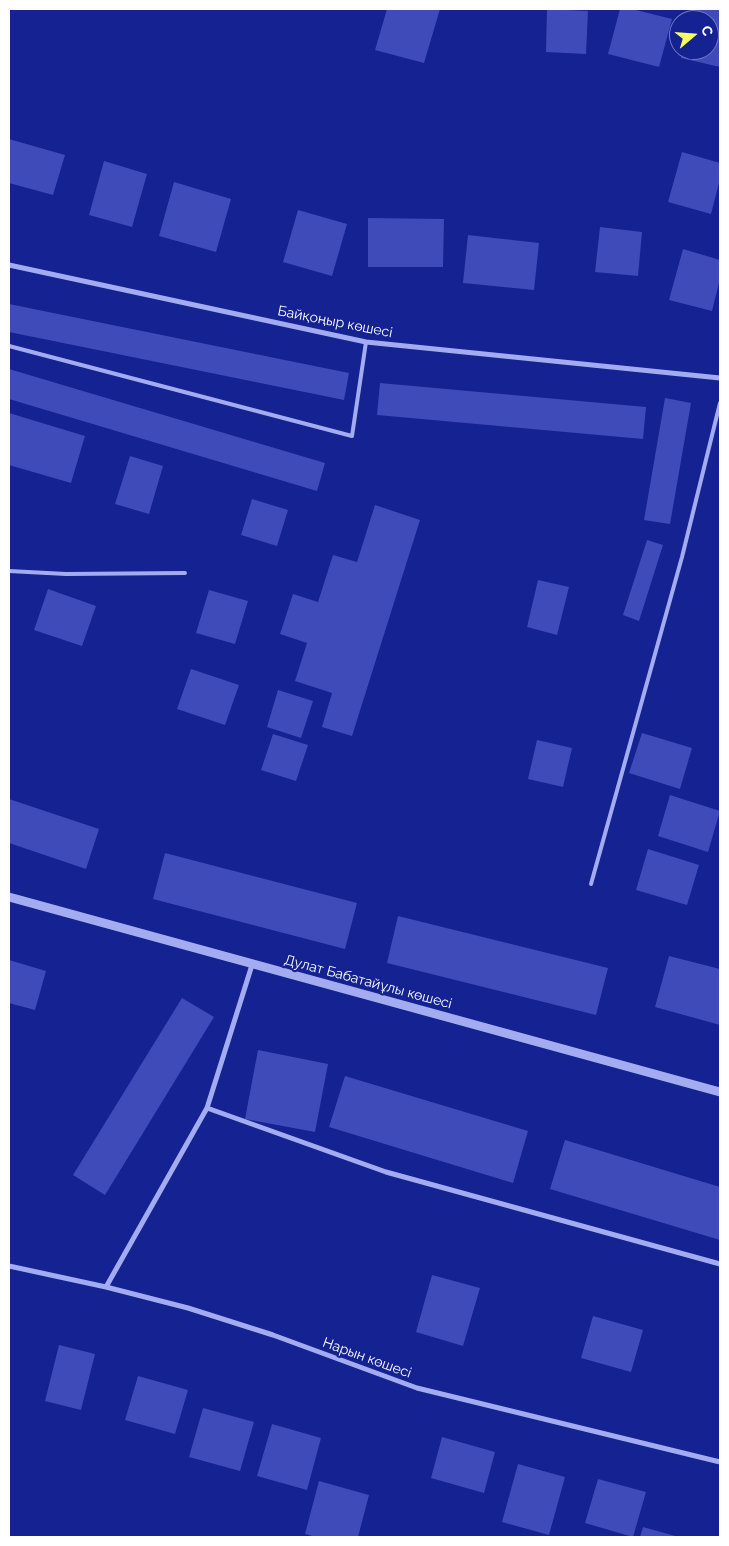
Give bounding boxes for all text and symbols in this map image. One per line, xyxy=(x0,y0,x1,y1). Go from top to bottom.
north arrow xyxy=(669,10,719,60)
text: С xyxy=(698,24,716,38)
street label: Байқоңыр көшесі xyxy=(276,303,394,341)
street label: Дулат Бабатайұлы көшесі xyxy=(282,952,454,1012)
street label: Нарын көшесі xyxy=(320,1334,414,1382)

